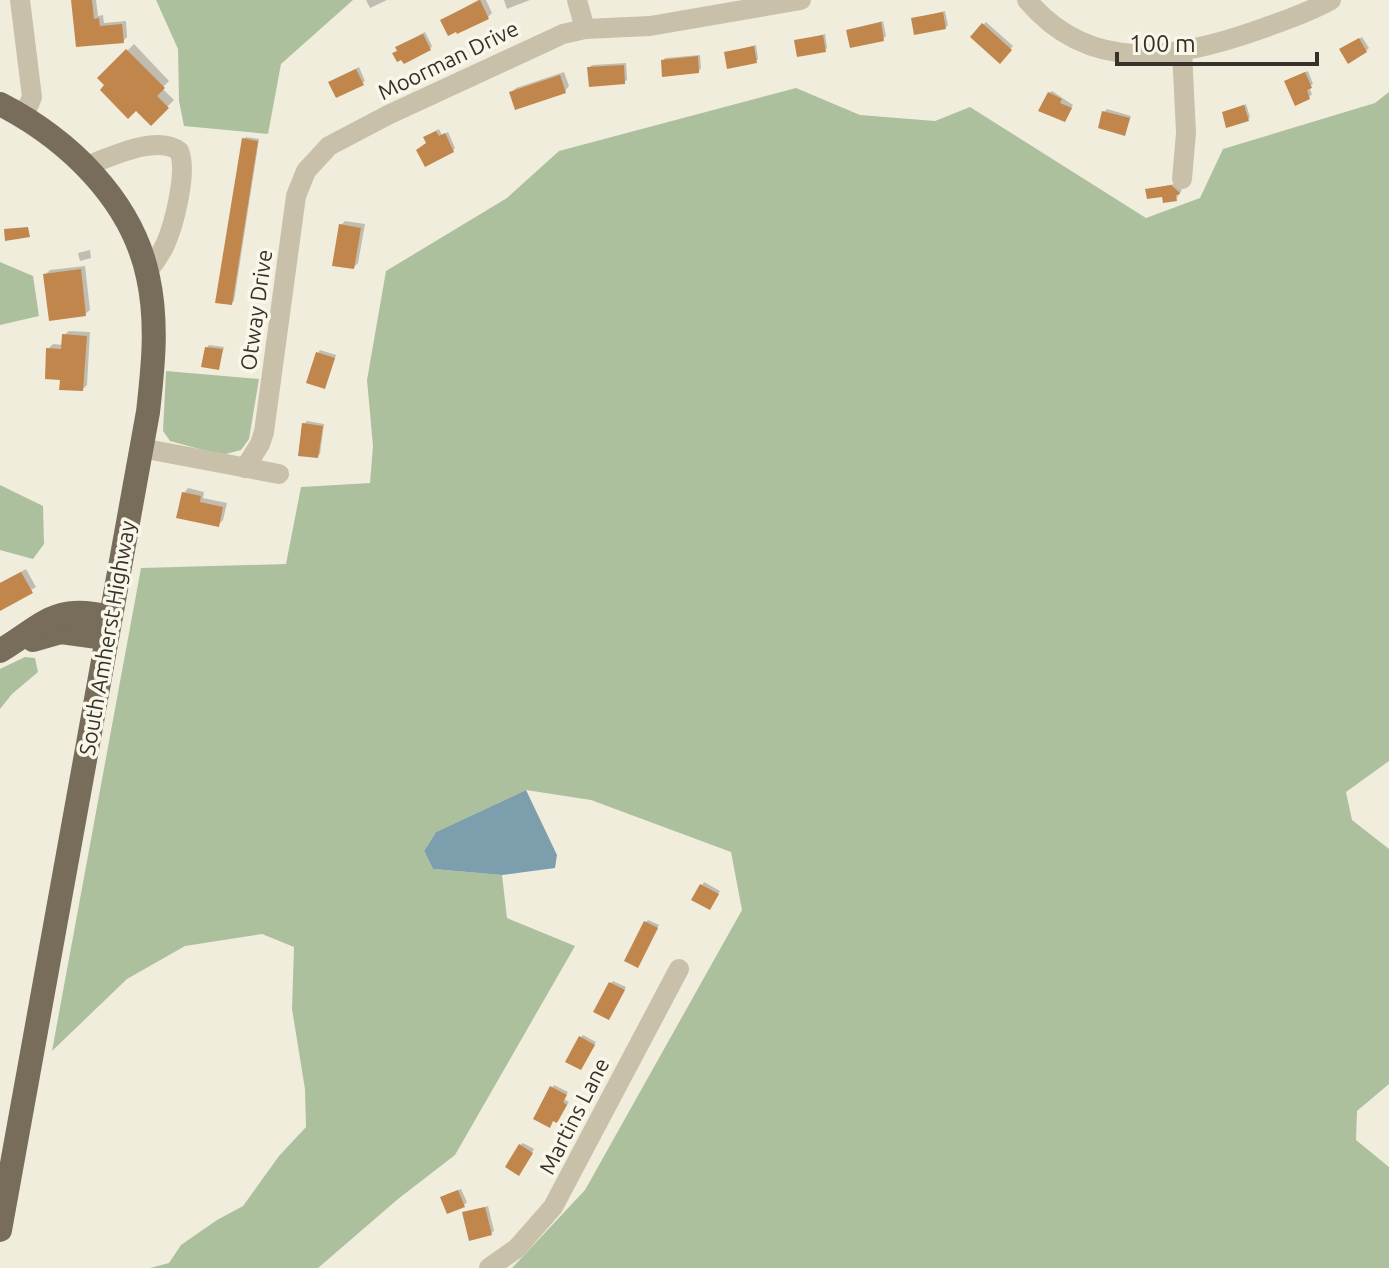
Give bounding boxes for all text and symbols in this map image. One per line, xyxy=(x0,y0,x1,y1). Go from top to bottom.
street label: Moorman Drive xyxy=(373,15,522,104)
scale bar xyxy=(1117,16,1317,66)
text: 100 m xyxy=(1129,30,1196,57)
street label: Otway Drive xyxy=(235,248,276,372)
street label: South Amherst Highway xyxy=(74,518,140,757)
street label: Martins Lane xyxy=(534,1053,614,1178)

